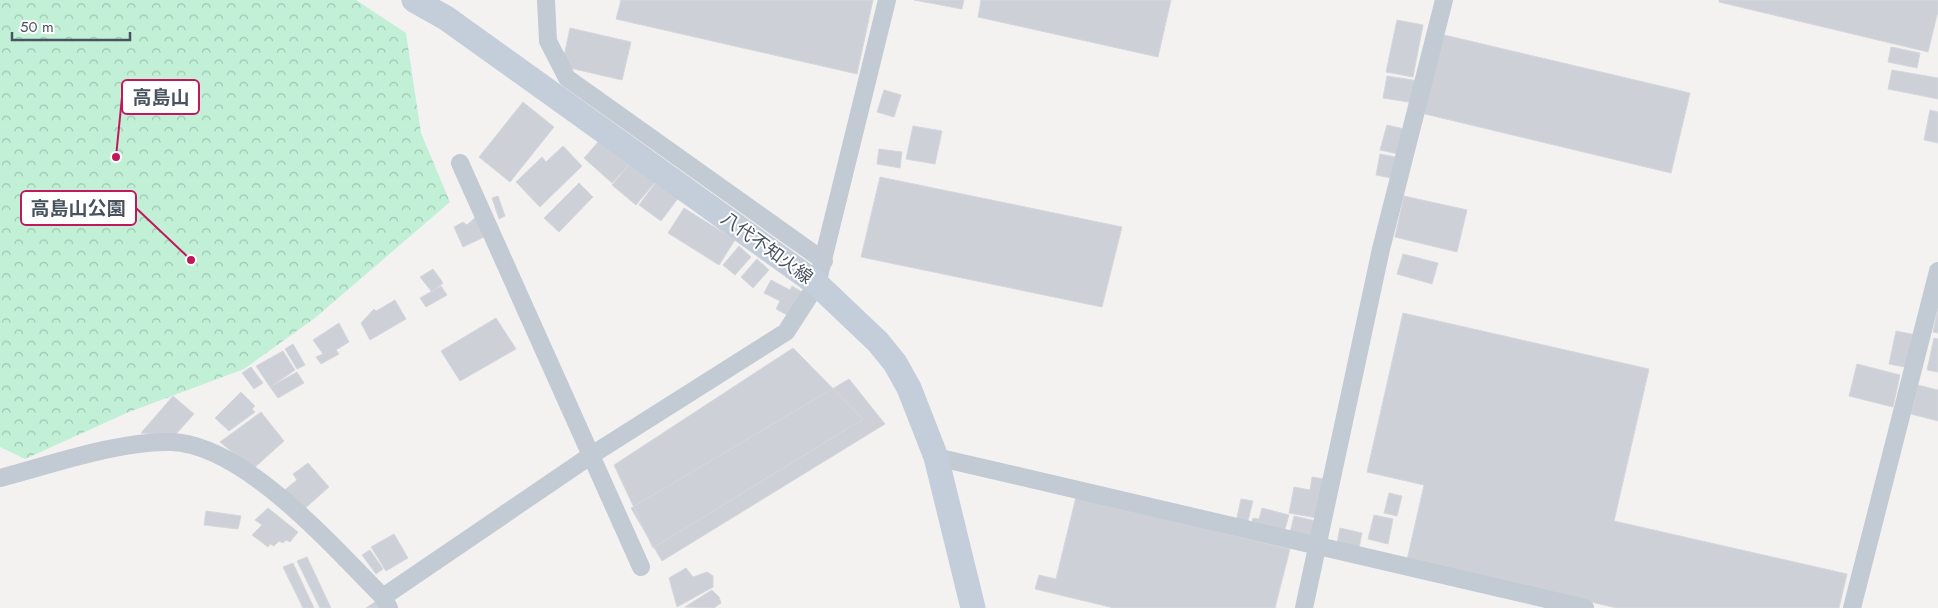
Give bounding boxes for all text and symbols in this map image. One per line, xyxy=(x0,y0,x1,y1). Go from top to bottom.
scale bar xyxy=(12,10,130,42)
text: 50 m xyxy=(20,16,54,38)
callout: 高島山 xyxy=(122,80,199,114)
text: 高島山 xyxy=(132,84,190,111)
callout: 高島山公園 xyxy=(21,191,136,225)
text: 高島山公園 xyxy=(30,195,126,222)
street label: 八代不知火線 xyxy=(716,206,818,290)

